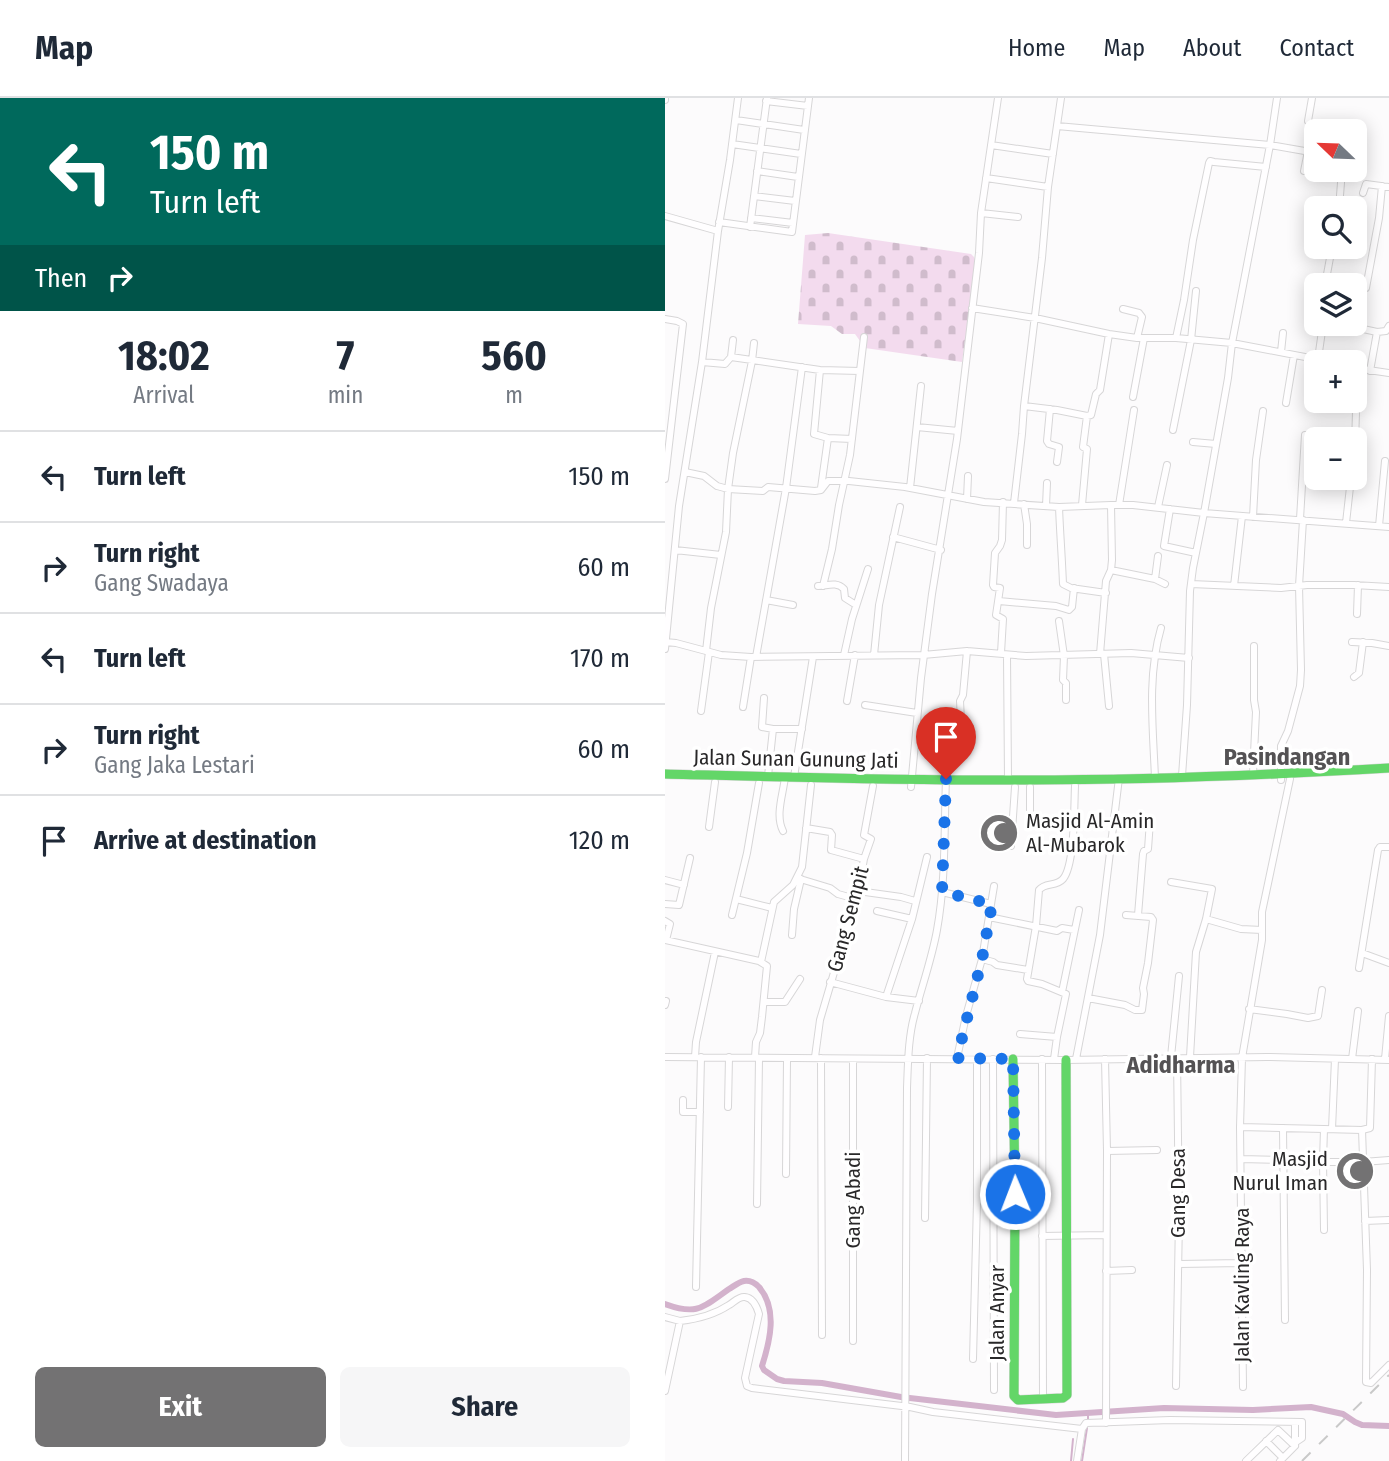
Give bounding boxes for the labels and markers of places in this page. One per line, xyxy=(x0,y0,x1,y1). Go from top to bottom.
pin xyxy=(916,707,976,779)
place label: Masjid Al-Amin Al-Mubarok xyxy=(1026,808,1154,858)
mosque icon: Masjid Al-Amin Al-Mubarok xyxy=(978,812,1020,854)
place label: Masjid Nurul Iman xyxy=(1232,1146,1328,1196)
mosque icon: Masjid Nurul Iman xyxy=(1334,1150,1376,1192)

